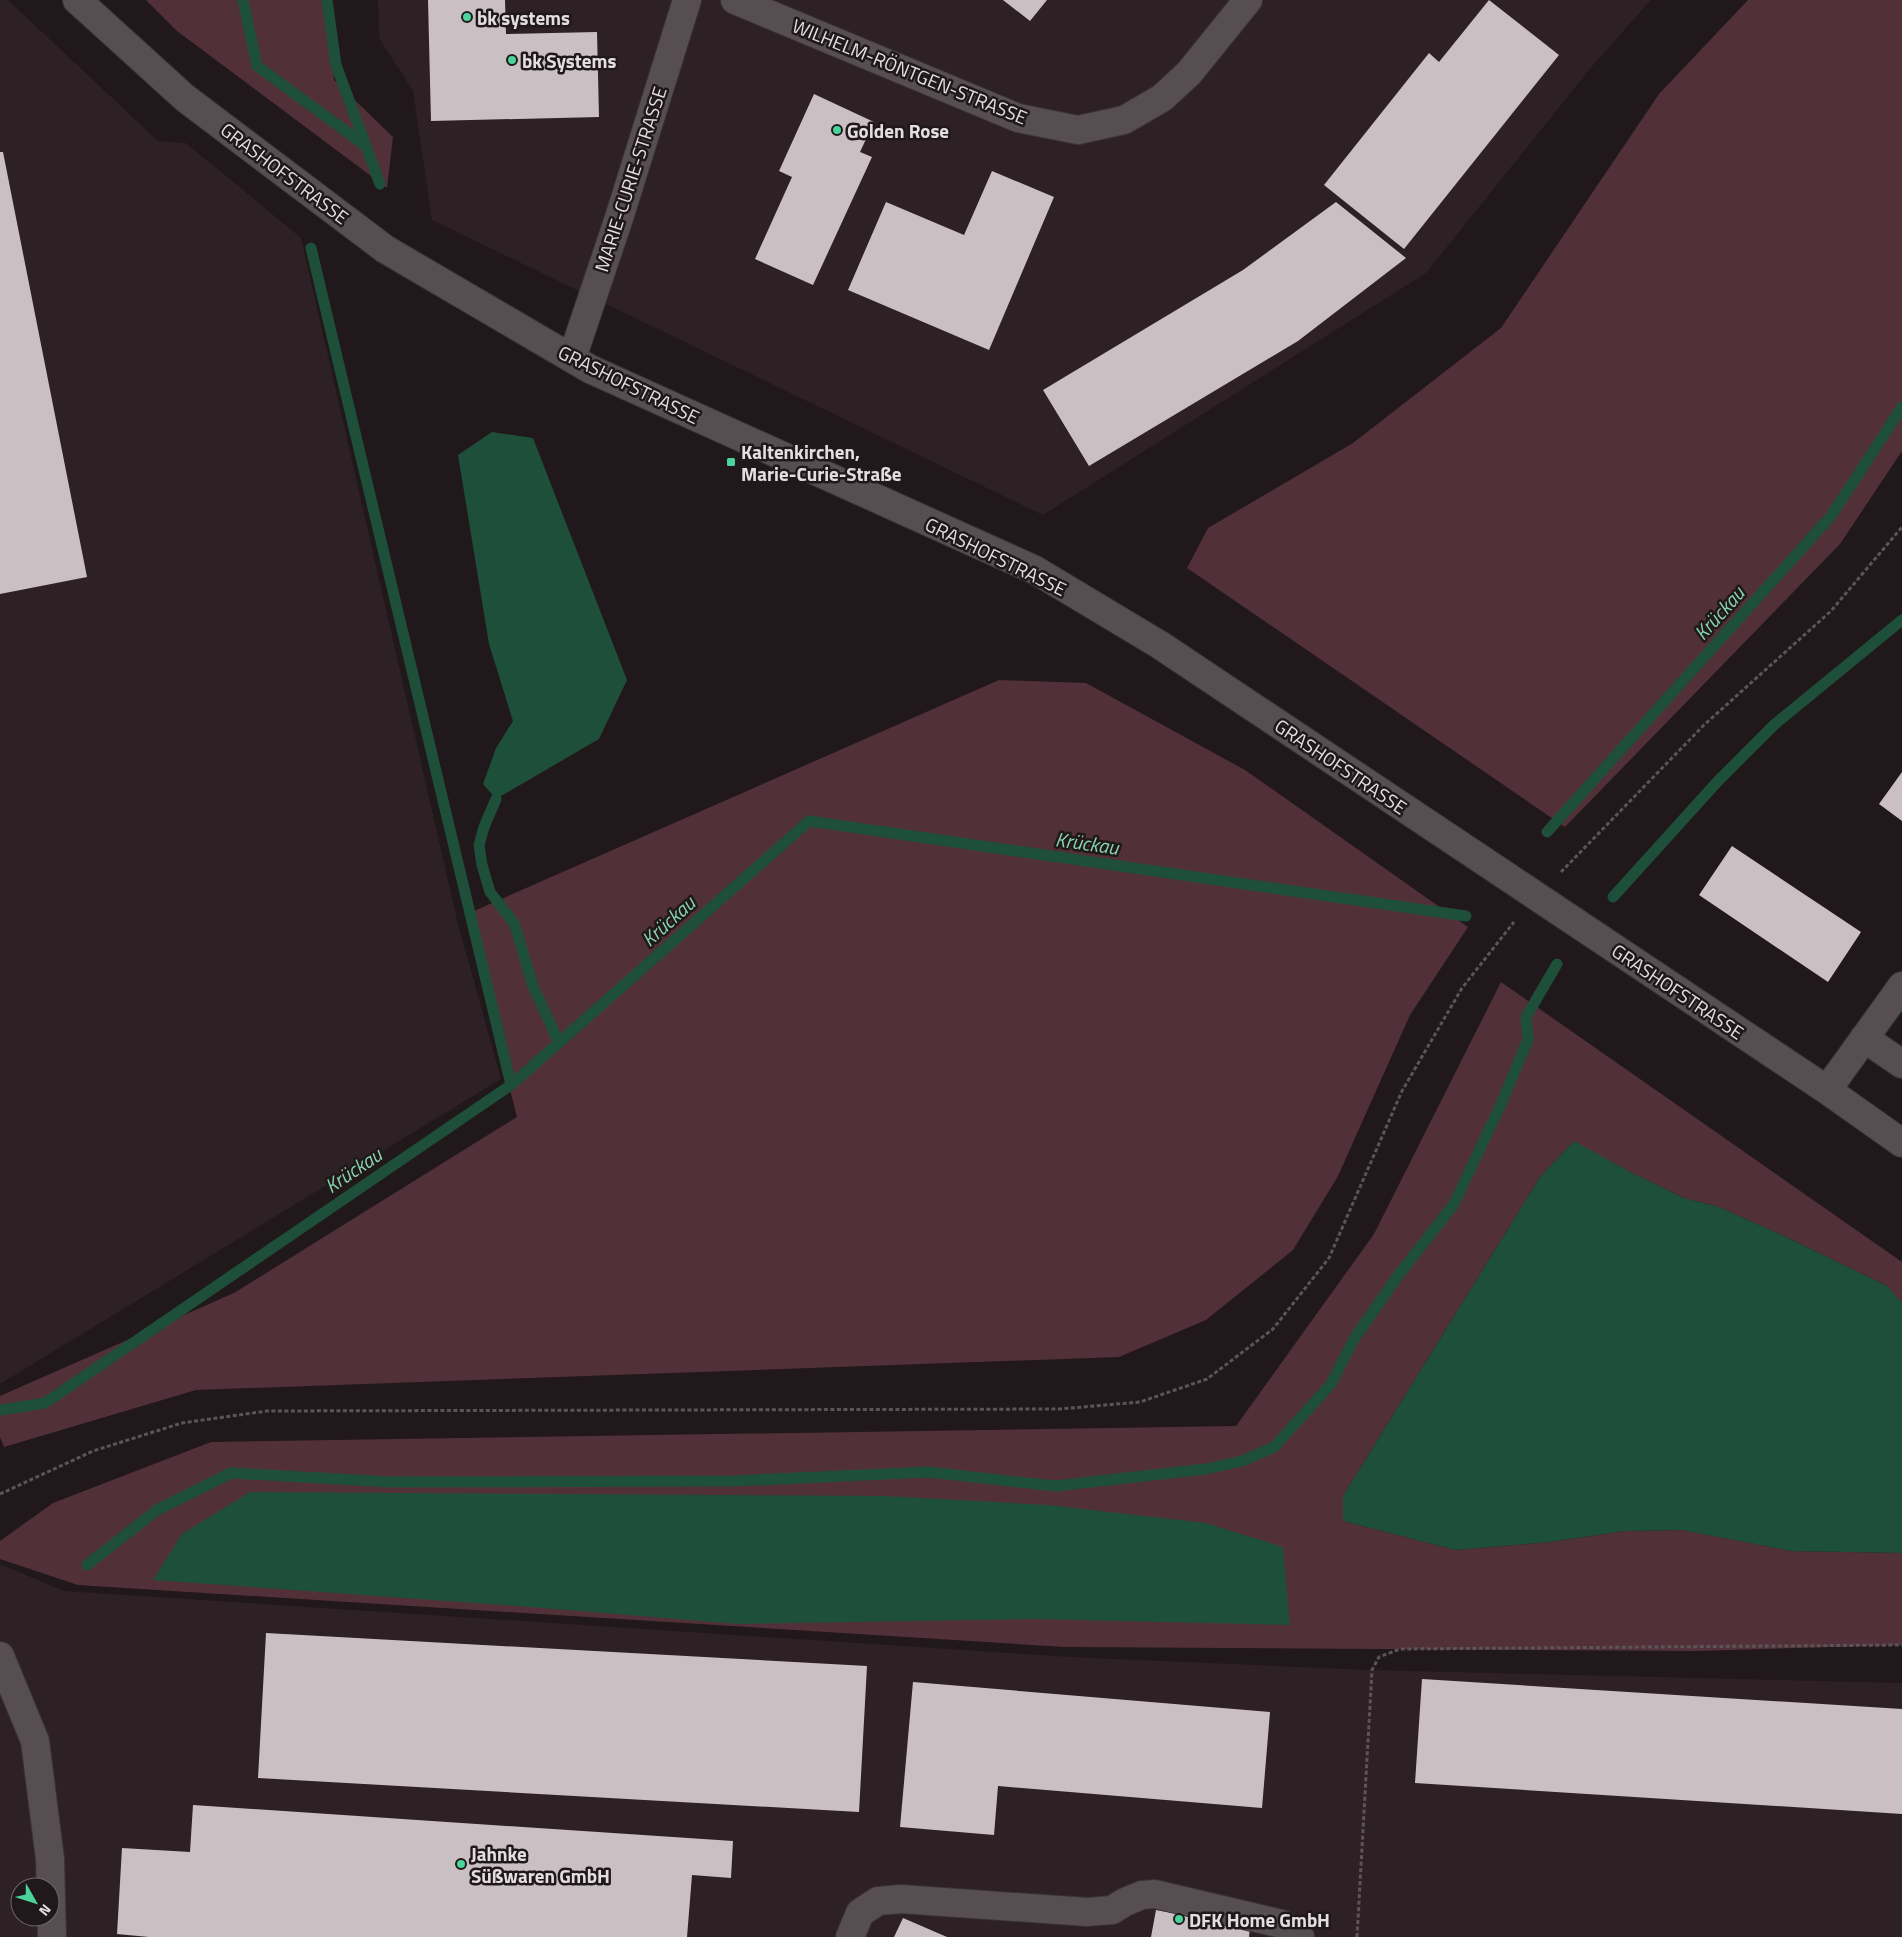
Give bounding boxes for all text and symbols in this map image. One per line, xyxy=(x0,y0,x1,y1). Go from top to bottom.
place label: bk systems xyxy=(477,3,570,32)
marker: bk systems xyxy=(461,11,473,23)
street label: WILHELM-RÖNTGEN-STRASSE xyxy=(788,11,1032,131)
place label: bk Systems xyxy=(522,46,616,75)
marker: bk Systems xyxy=(506,54,518,66)
street label: MARIE-CURIE-STRASSE xyxy=(586,83,674,275)
street label: GRASHOFSTRASSE xyxy=(215,115,355,231)
place label: Golden Rose xyxy=(847,116,949,145)
marker: Golden Rose xyxy=(831,124,843,136)
street label: GRASHOFSTRASSE xyxy=(553,337,705,431)
place label: Kaltenkirchen, Marie-Curie-Straße xyxy=(741,437,902,488)
marker: Kaltenkirchen, Marie-Curie-Straße xyxy=(725,456,737,468)
street label: GRASHOFSTRASSE xyxy=(920,509,1072,603)
water label: Krückau xyxy=(1686,578,1752,647)
street label: GRASHOFSTRASSE xyxy=(1269,711,1413,821)
water label: Krückau xyxy=(1053,823,1122,863)
water label: Krückau xyxy=(634,888,703,954)
street label: GRASHOFSTRASSE xyxy=(1606,936,1750,1046)
water label: Krückau xyxy=(318,1139,389,1201)
place label: Jahnke Süßwaren GmbH xyxy=(471,1839,610,1890)
marker: Jahnke Süßwaren GmbH xyxy=(455,1858,467,1870)
north arrow xyxy=(10,1877,60,1927)
text: N xyxy=(34,1900,57,1921)
place label: DFK Home GmbH xyxy=(1189,1905,1330,1934)
marker: DFK Home GmbH xyxy=(1173,1913,1185,1925)

